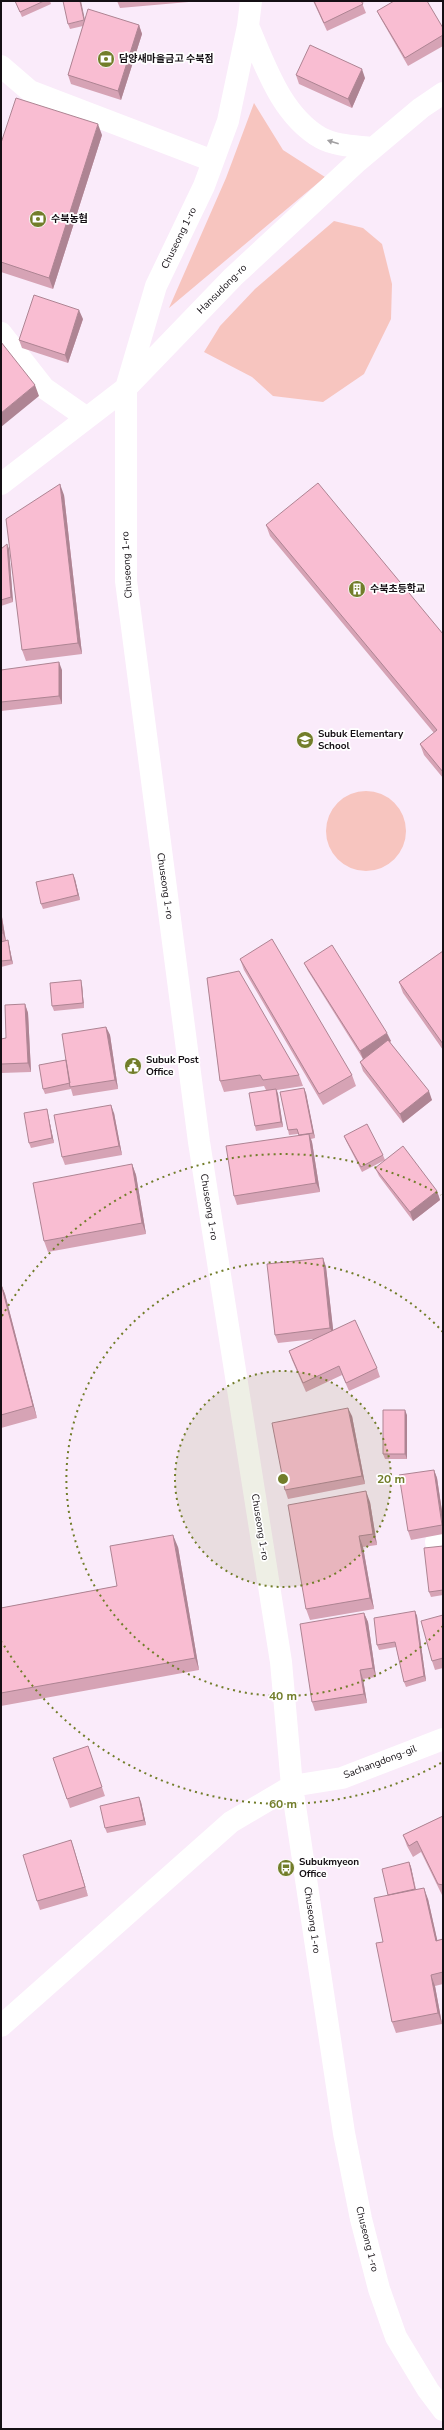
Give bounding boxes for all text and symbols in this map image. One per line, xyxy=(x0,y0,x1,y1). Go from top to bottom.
bank icon: 담양새마을금고 수북점 xyxy=(96,49,116,69)
place label: 담양새마을금고 수북점 xyxy=(119,52,214,66)
one-way arrow xyxy=(327,139,339,145)
street label: Chuseong 1-ro xyxy=(158,204,200,271)
bank icon: 수북농협 xyxy=(28,209,48,229)
place label: 수북농협 xyxy=(51,212,88,226)
street label: Hansudong-ro xyxy=(194,261,250,317)
street label: Chuseong 1-ro xyxy=(118,531,136,599)
building icon: 수북초등학교 xyxy=(347,579,367,599)
place label: 수북초등학교 xyxy=(370,582,425,596)
place label: Subuk Elementary School xyxy=(318,727,404,753)
school or university icon: Subuk Elementary School xyxy=(295,730,315,750)
street label: Chuseong 1-ro xyxy=(153,852,177,921)
place label: Subuk Post Office xyxy=(146,1053,199,1079)
public building icon: Subuk Post Office xyxy=(123,1056,143,1076)
street label: Chuseong 1-ro xyxy=(197,1173,221,1242)
text: 20 m xyxy=(377,1471,405,1487)
centre of rings xyxy=(276,1472,290,1486)
street label: Chuseong 1-ro xyxy=(248,1493,272,1562)
text: 40 m xyxy=(269,1688,297,1704)
street label: Sachangdong-gil xyxy=(342,1742,419,1782)
text: 60 m xyxy=(269,1796,297,1812)
place label: Subukmyeon Office xyxy=(299,1855,359,1881)
bus stop icon: Subukmyeon Office xyxy=(276,1858,296,1878)
street label: Chuseong 1-ro xyxy=(300,1886,324,1955)
street label: Chuseong 1-ro xyxy=(352,2205,382,2274)

